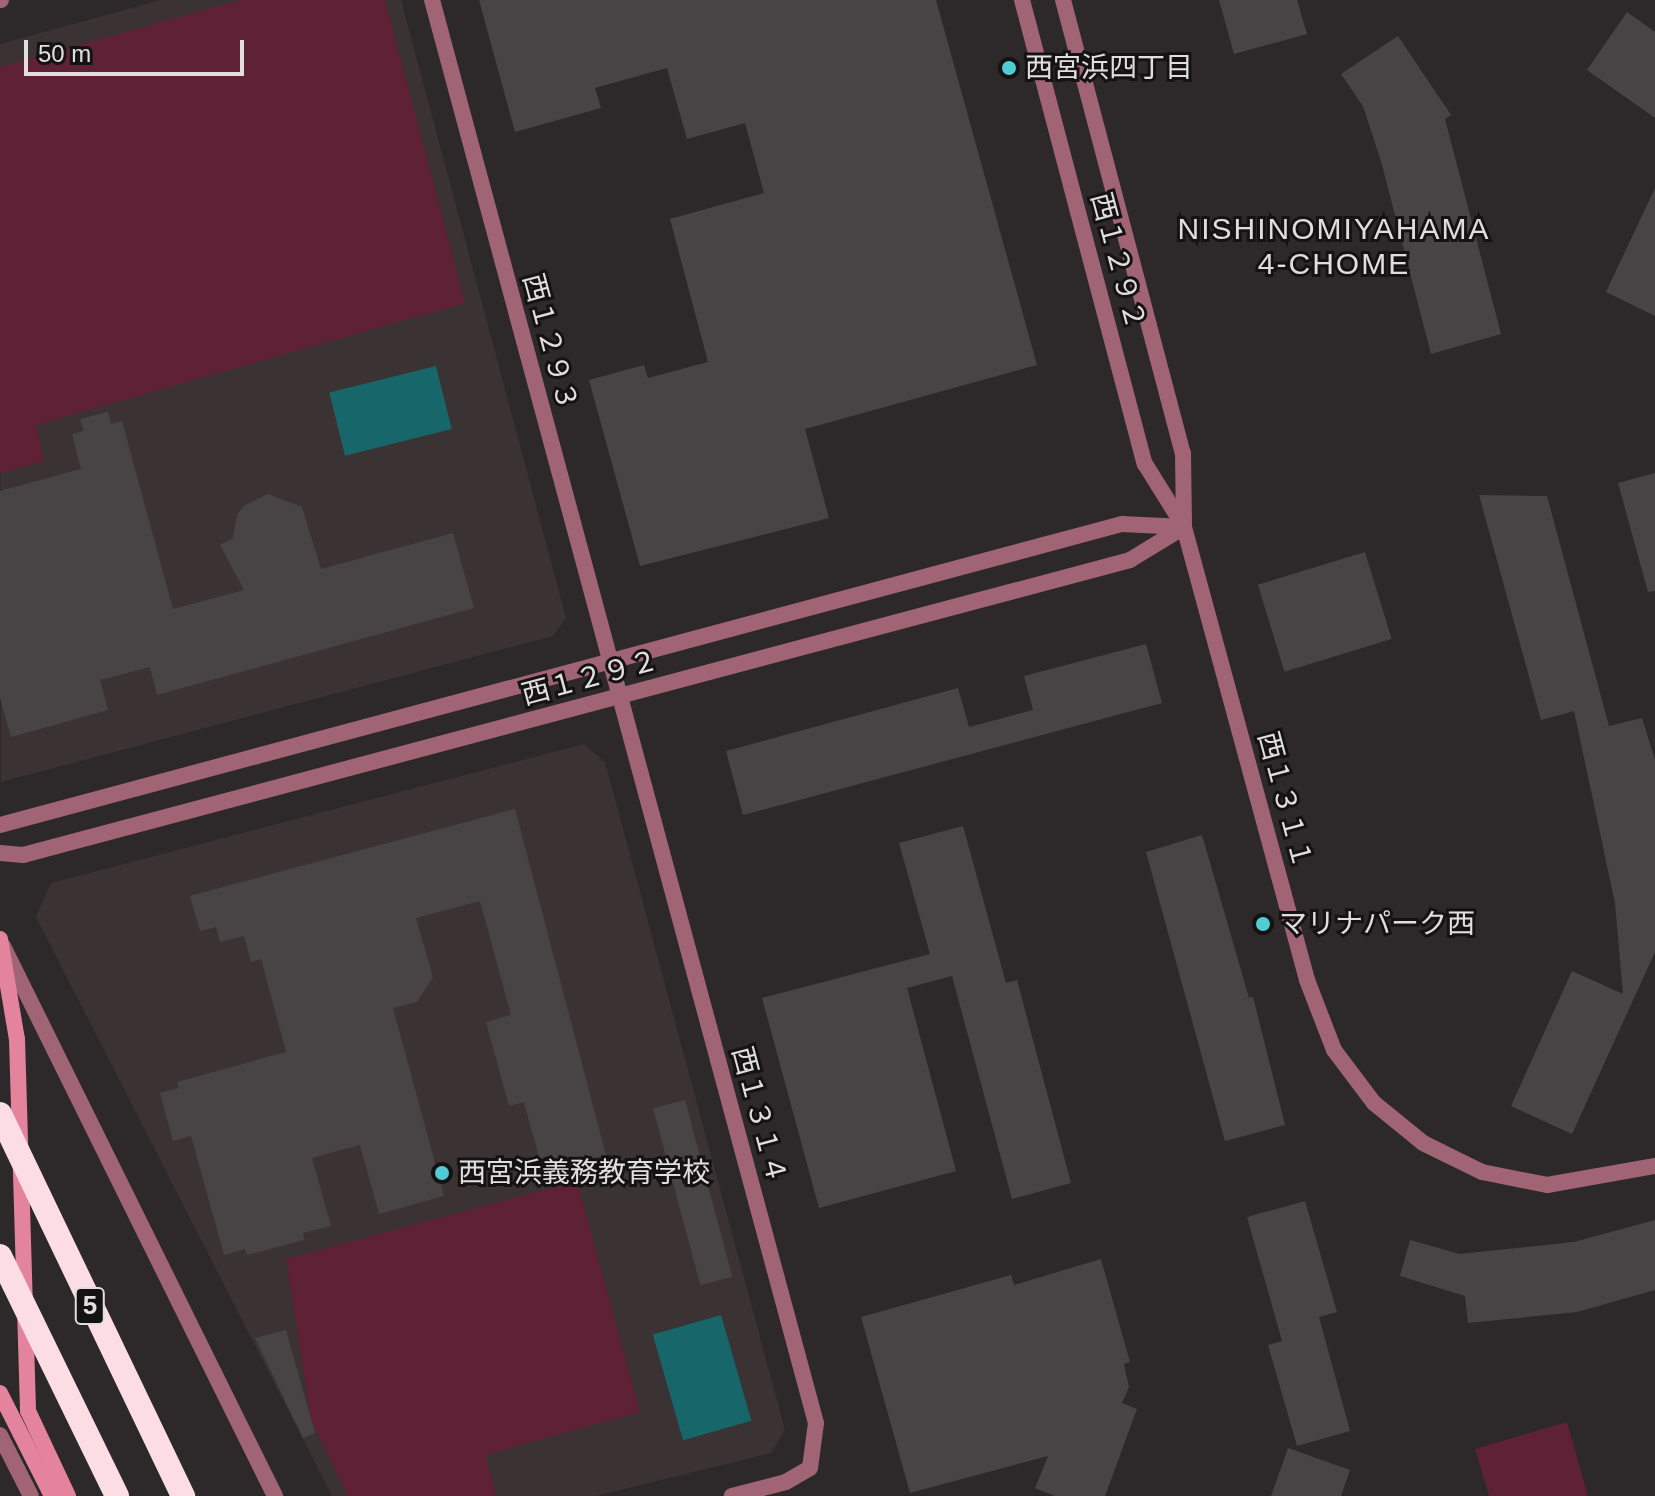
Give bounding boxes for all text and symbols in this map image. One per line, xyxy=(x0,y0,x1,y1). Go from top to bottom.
scale bar xyxy=(28,24,248,74)
text: 50 m xyxy=(38,40,91,67)
place label: 西宮浜四丁目 xyxy=(1025,51,1193,85)
marker: 西宮浜四丁目 xyxy=(1000,59,1018,77)
street label: 西１２９２ xyxy=(1084,189,1152,333)
district label: NISHINOMIYAHAMA 4-CHOME xyxy=(1178,211,1490,282)
street label: 西１２９３ xyxy=(516,270,584,414)
street label: 西１２９２ xyxy=(518,644,662,712)
street label: 西１３１１ xyxy=(1251,728,1319,872)
place label: マリナパーク西 xyxy=(1279,907,1475,941)
marker: マリナパーク西 xyxy=(1254,915,1272,933)
street label: 西１３１４ xyxy=(725,1043,793,1187)
place label: 西宮浜義務教育学校 xyxy=(458,1156,710,1190)
marker: 西宮浜義務教育学校 xyxy=(433,1164,451,1182)
road number: 5 xyxy=(74,1284,106,1328)

